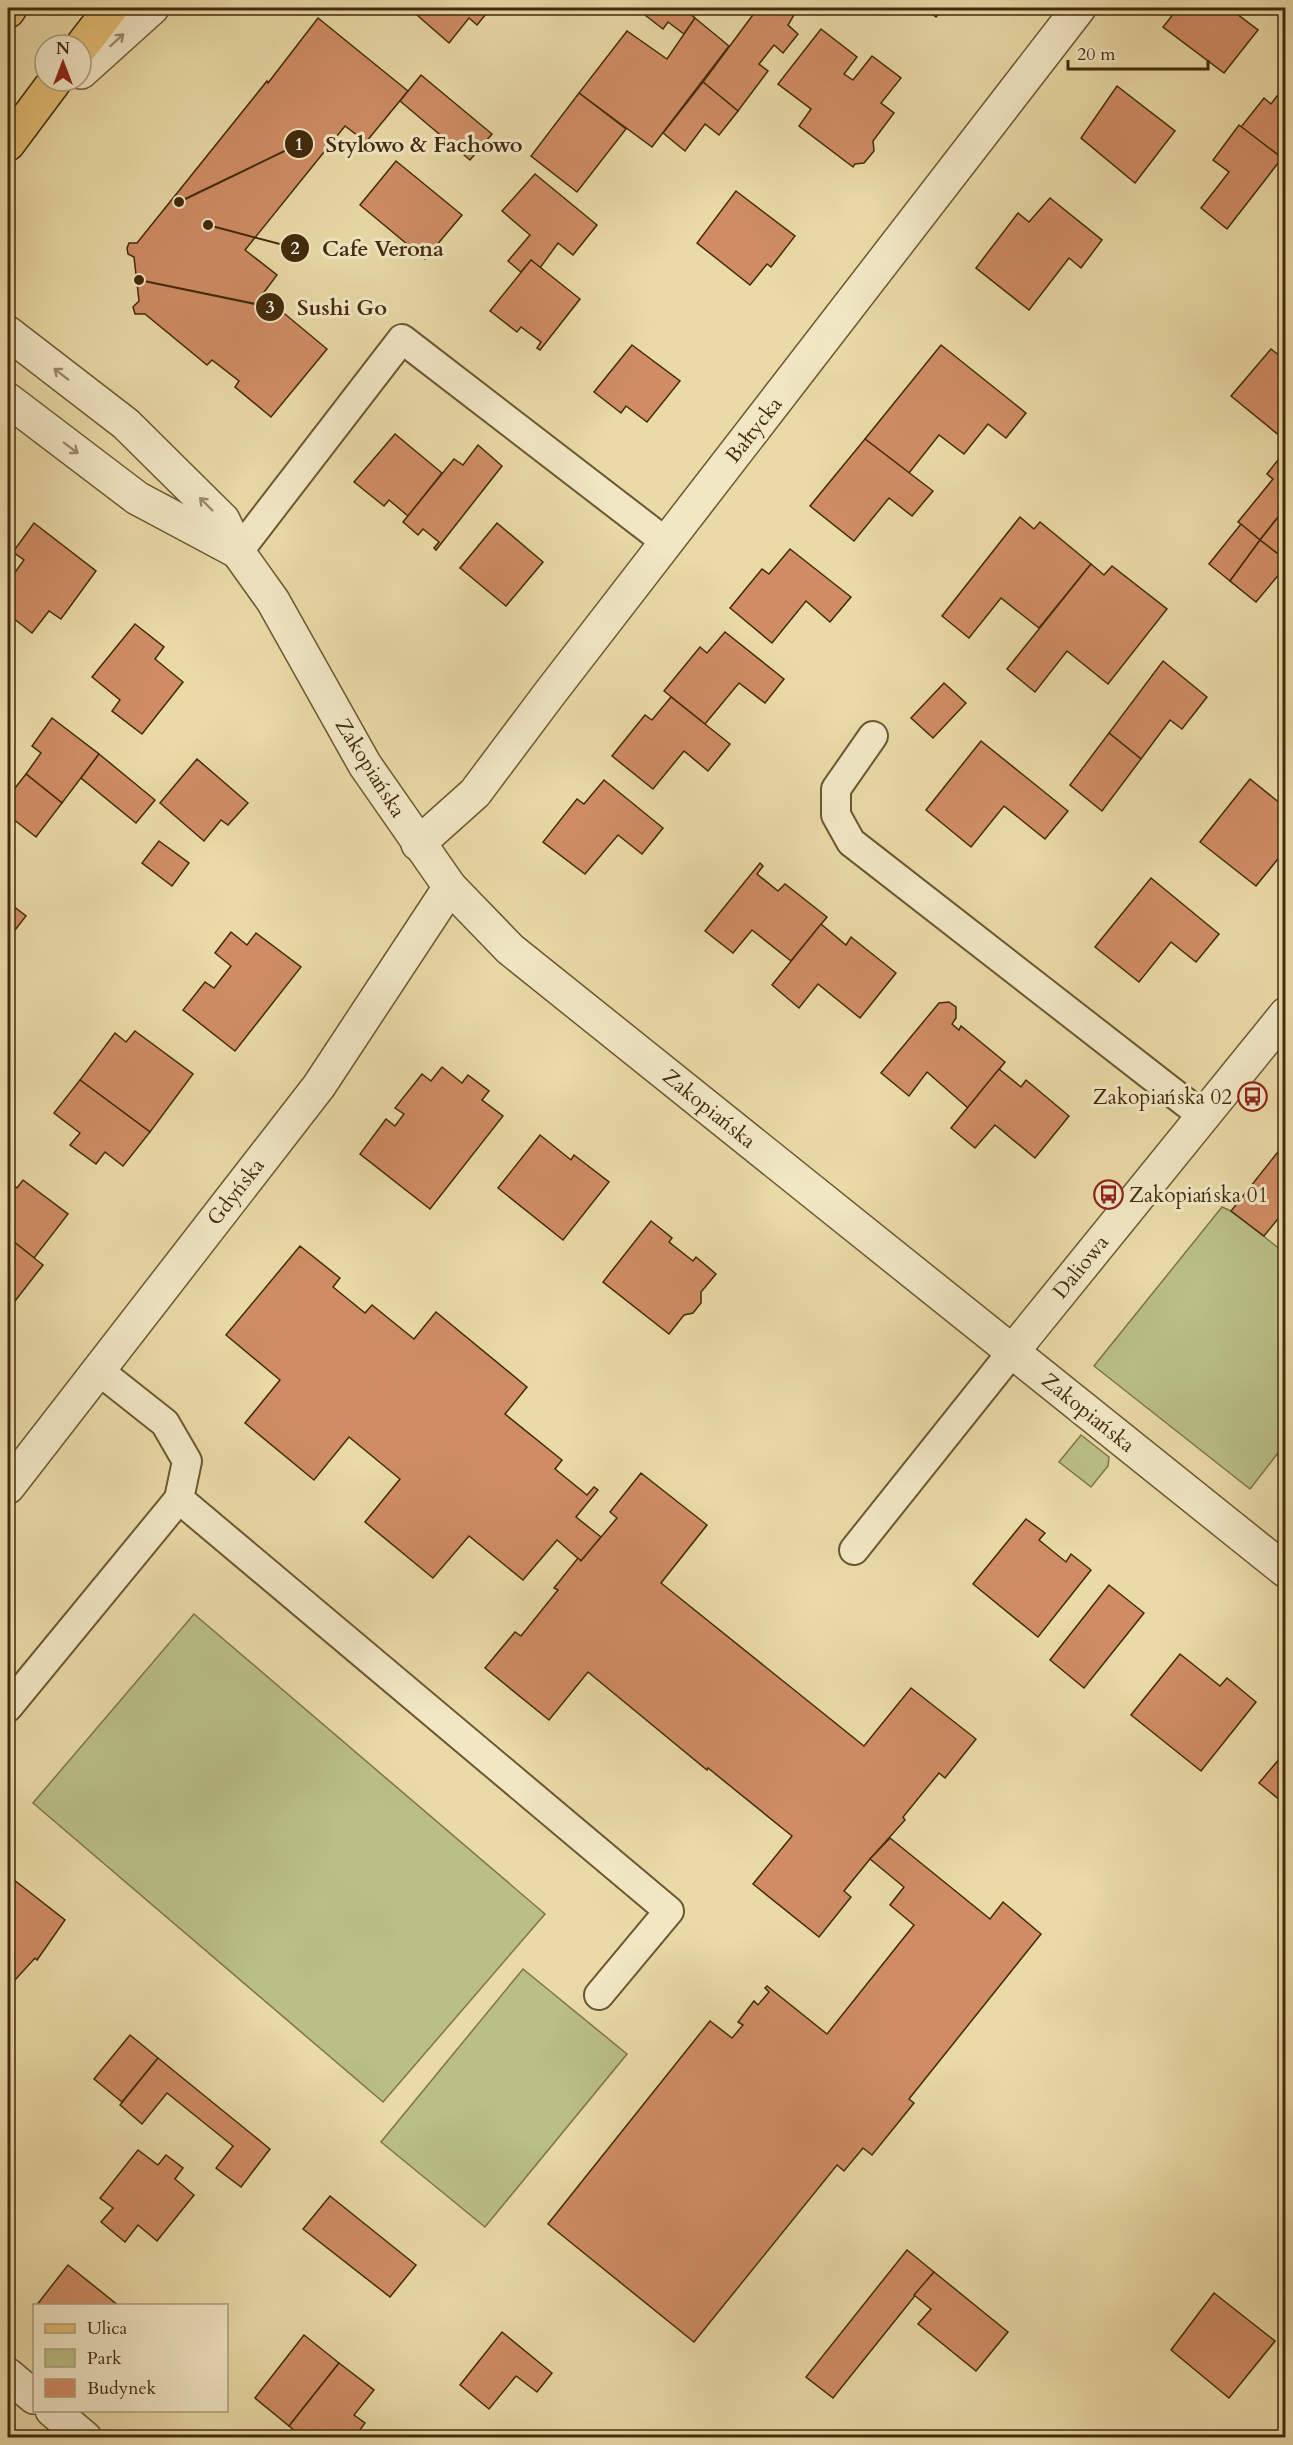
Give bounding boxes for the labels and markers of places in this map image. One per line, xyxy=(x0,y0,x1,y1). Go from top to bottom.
callout: Stylowo & Fachowo xyxy=(284,124,535,164)
callout: Cafe Verona xyxy=(280,228,456,268)
callout: Sushi Go xyxy=(255,287,399,327)
bus stop icon: Zakopiańska 02 xyxy=(1237,1081,1269,1113)
place label: Zakopiańska 02 xyxy=(1093,1083,1232,1112)
bus stop icon: Zakopiańska 01 xyxy=(1092,1179,1124,1211)
place label: Zakopiańska 01 xyxy=(1129,1181,1268,1210)

